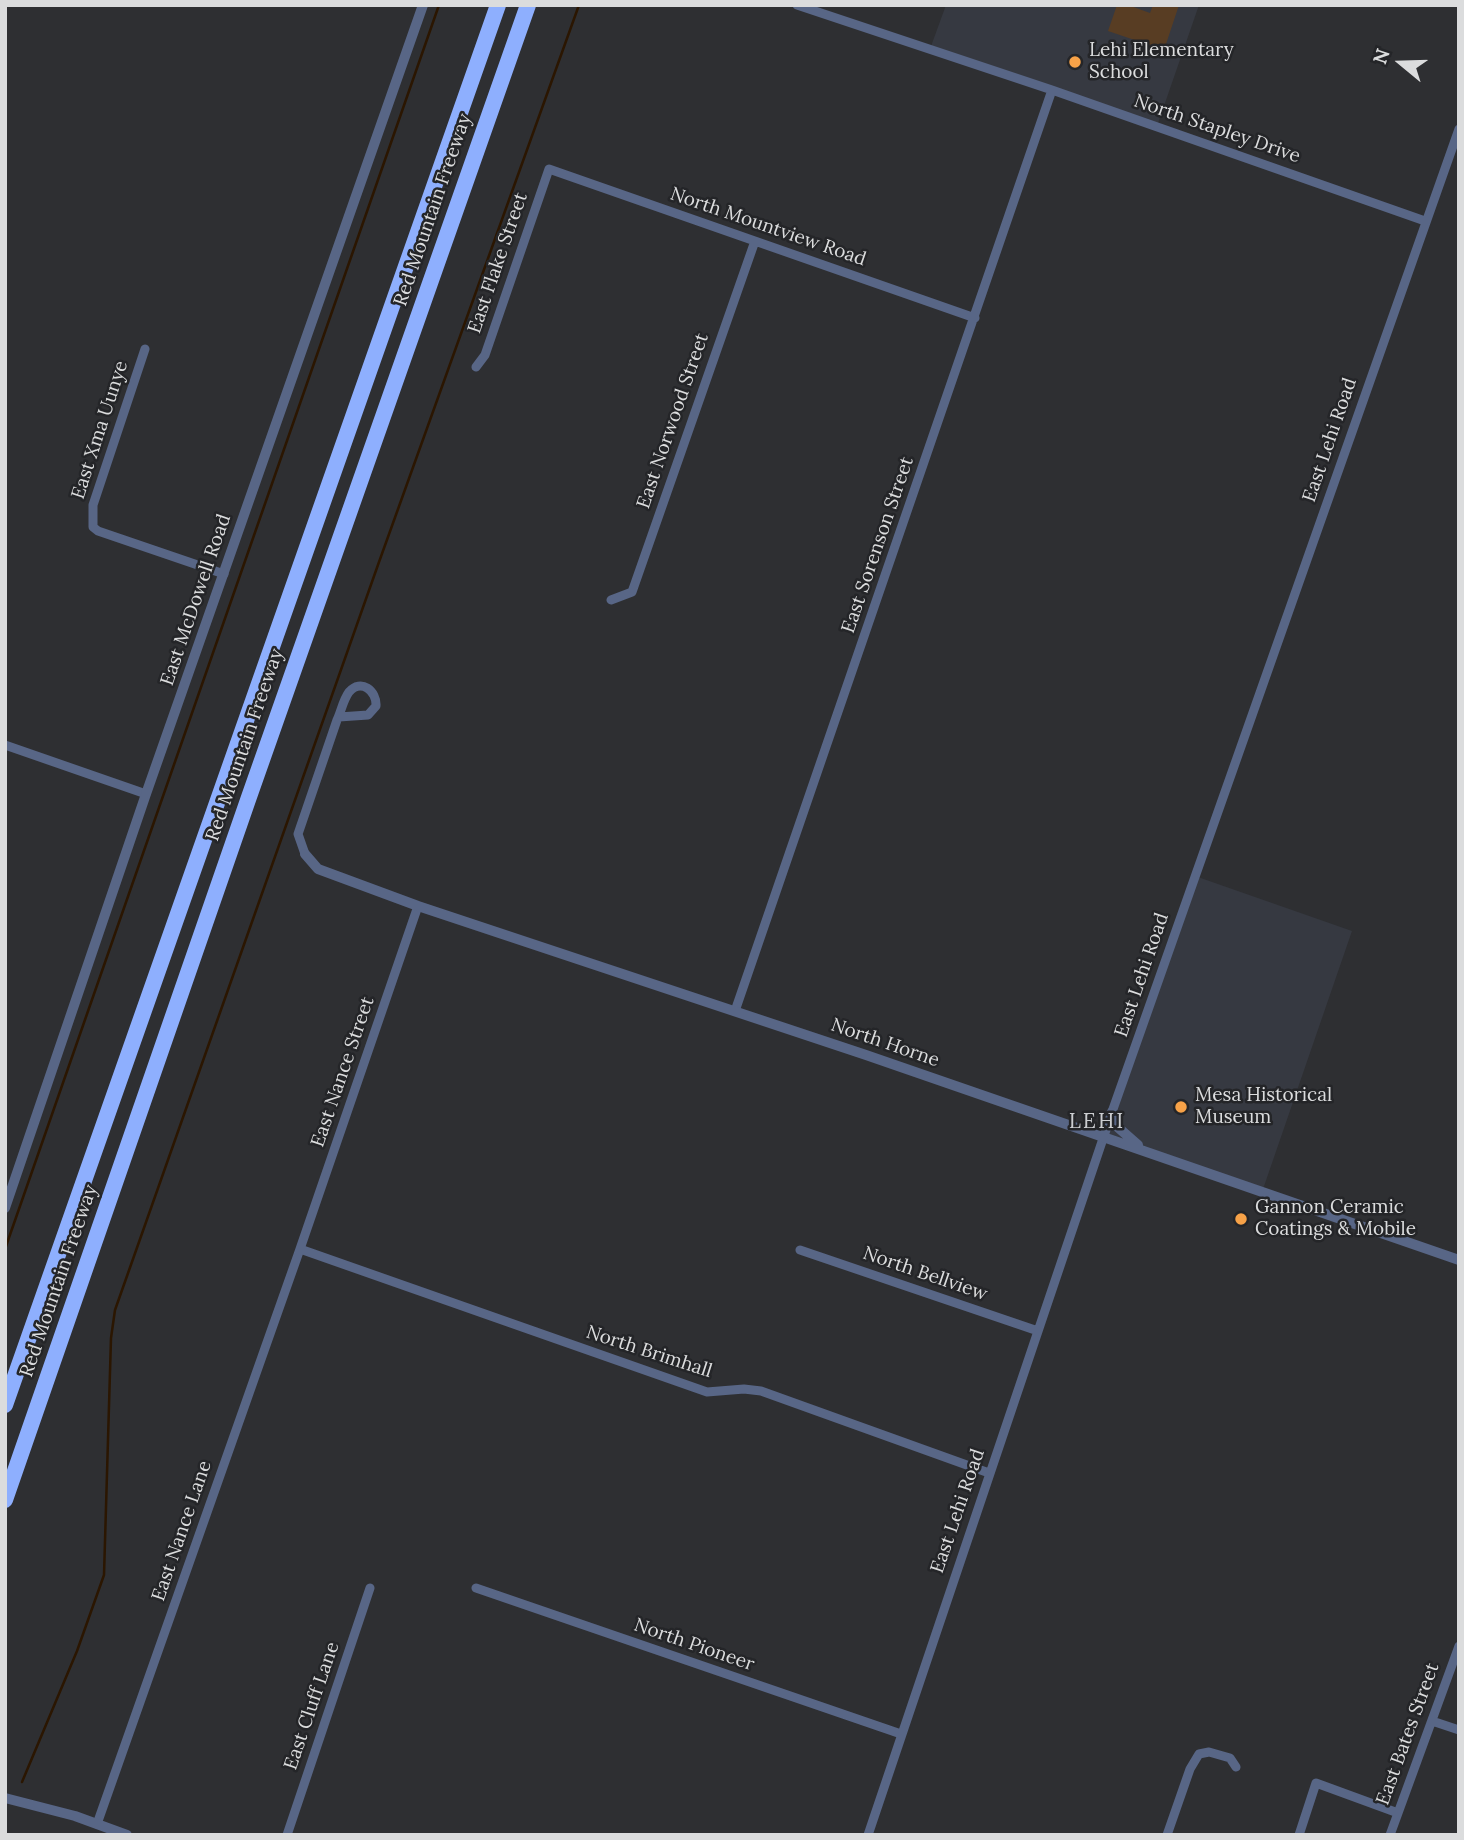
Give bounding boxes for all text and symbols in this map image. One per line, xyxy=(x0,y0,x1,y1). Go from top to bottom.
north arrow xyxy=(1366,28,1436,98)
place label: Lehi Elementary School xyxy=(1089,40,1234,84)
text: N xyxy=(1367,45,1395,67)
marker: Lehi Elementary School xyxy=(1067,54,1083,70)
street label: North Stapley Drive xyxy=(1131,90,1303,168)
street label: Red Mountain Freeway xyxy=(389,111,477,309)
street label: North Mountview Road xyxy=(667,183,869,271)
street label: East Flake Street xyxy=(463,190,533,336)
street label: East Norwood Street xyxy=(632,330,714,512)
street label: East Xma Uunye xyxy=(67,358,133,502)
street label: East Lehi Road xyxy=(1298,375,1362,505)
street label: East Sorenson Street xyxy=(837,454,919,636)
street label: East McDowell Road xyxy=(156,511,236,689)
street label: Red Mountain Freeway xyxy=(201,646,289,844)
street label: East Lehi Road xyxy=(1110,910,1174,1040)
street label: East Nance Street xyxy=(307,994,379,1150)
street label: North Horne xyxy=(828,1014,942,1072)
place label: Mesa Historical Museum xyxy=(1195,1085,1332,1129)
marker: Mesa Historical Museum xyxy=(1173,1099,1189,1115)
district label: LEHI xyxy=(1069,1109,1125,1135)
street label: Red Mountain Freeway xyxy=(15,1182,103,1380)
place label: Gannon Ceramic Coatings & Mobile xyxy=(1255,1197,1416,1241)
marker: Gannon Ceramic Coatings & Mobile xyxy=(1233,1211,1249,1227)
street label: North Bellview xyxy=(860,1242,990,1306)
street label: North Brimhall xyxy=(583,1321,715,1383)
street label: East Lehi Road xyxy=(926,1446,990,1576)
street label: East Nance Lane xyxy=(147,1458,217,1604)
street label: North Pioneer xyxy=(631,1614,757,1676)
street label: East Cluff Lane xyxy=(279,1639,345,1773)
street label: East Bates Street xyxy=(1372,1660,1444,1808)

